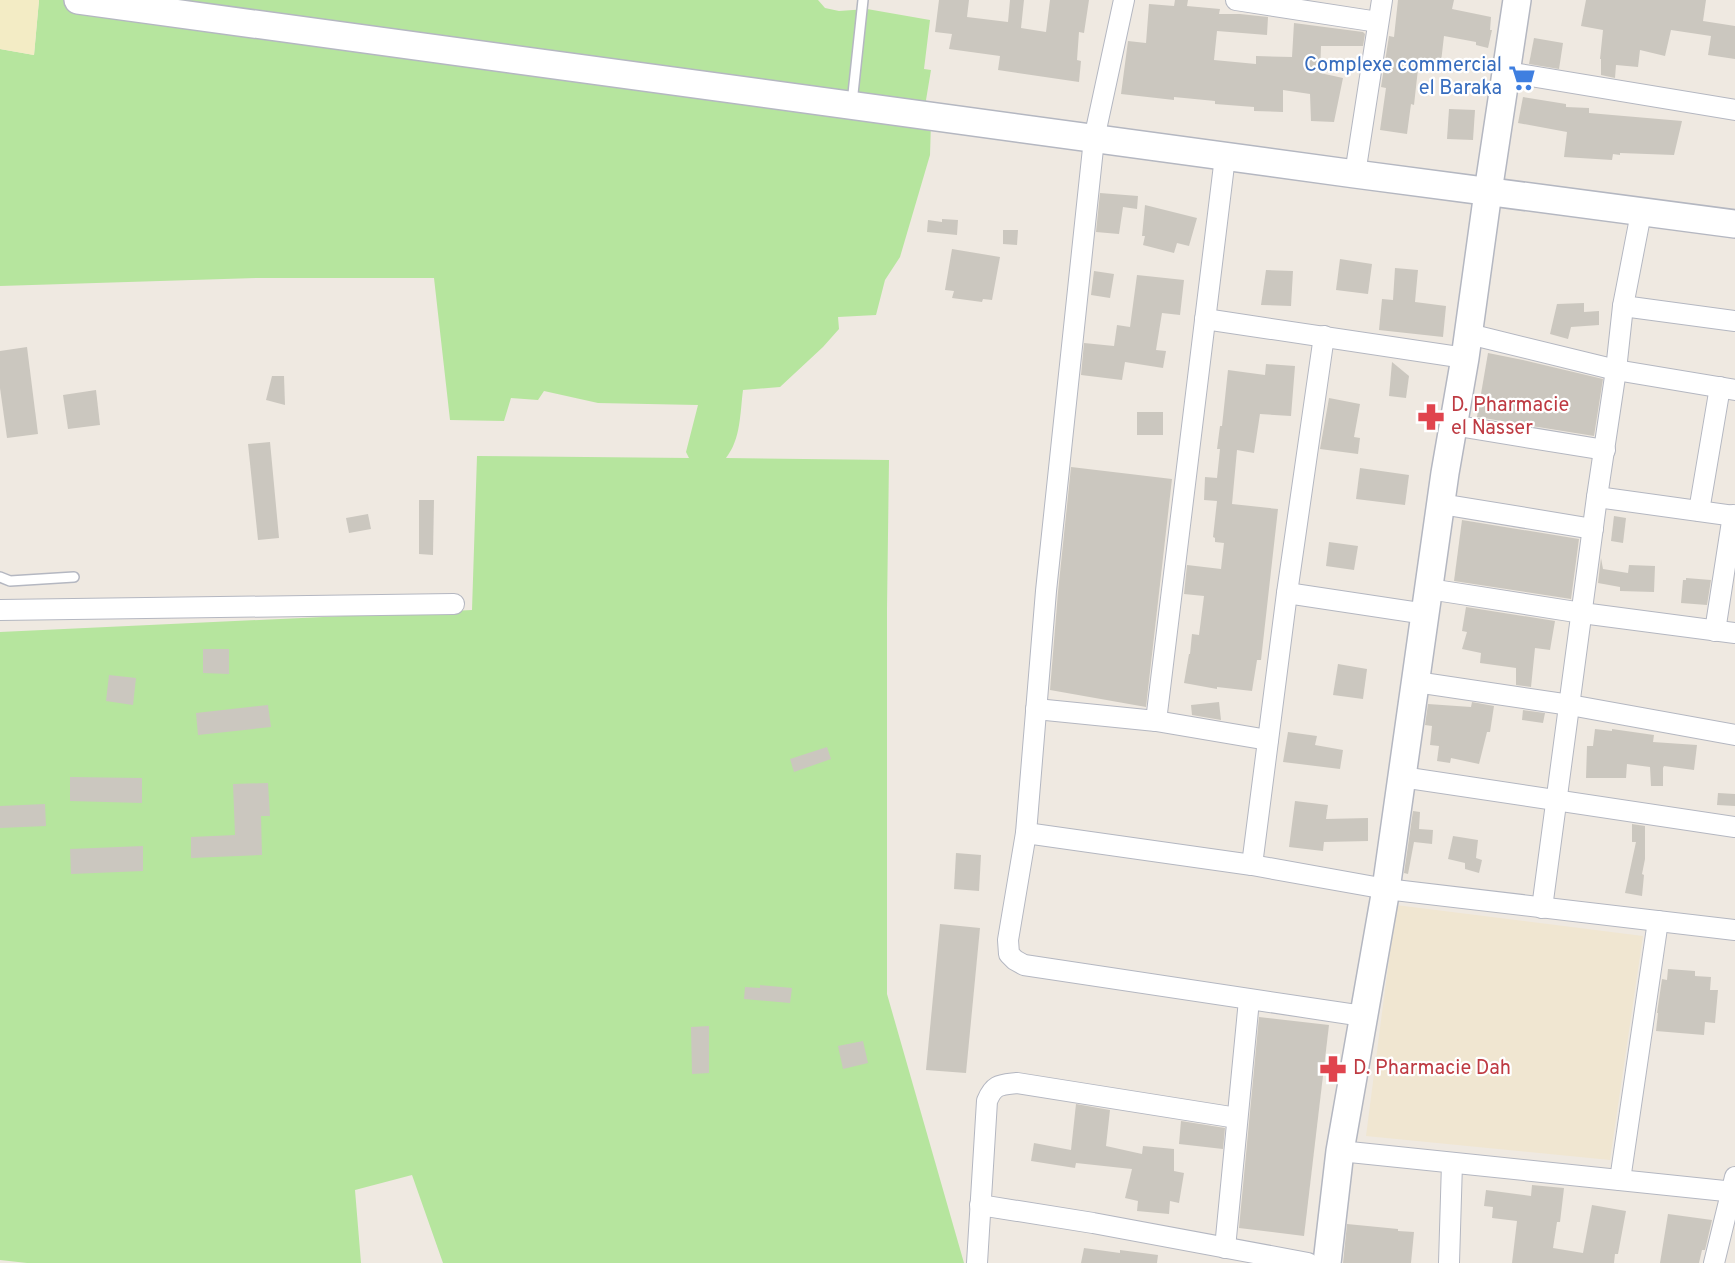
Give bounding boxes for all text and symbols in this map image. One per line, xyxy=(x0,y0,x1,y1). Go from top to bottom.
place label: Complexe commercial el Baraka xyxy=(1304,53,1502,102)
supermarket icon: Complexe commercial el Baraka xyxy=(1507,63,1537,93)
place label: D. Pharmacie el Nasser xyxy=(1451,393,1569,442)
pharmacy icon: D. Pharmacie el Nasser xyxy=(1416,402,1446,432)
pharmacy icon: D. Pharmacie Dah xyxy=(1318,1054,1348,1084)
place label: D. Pharmacie Dah xyxy=(1353,1056,1511,1082)

